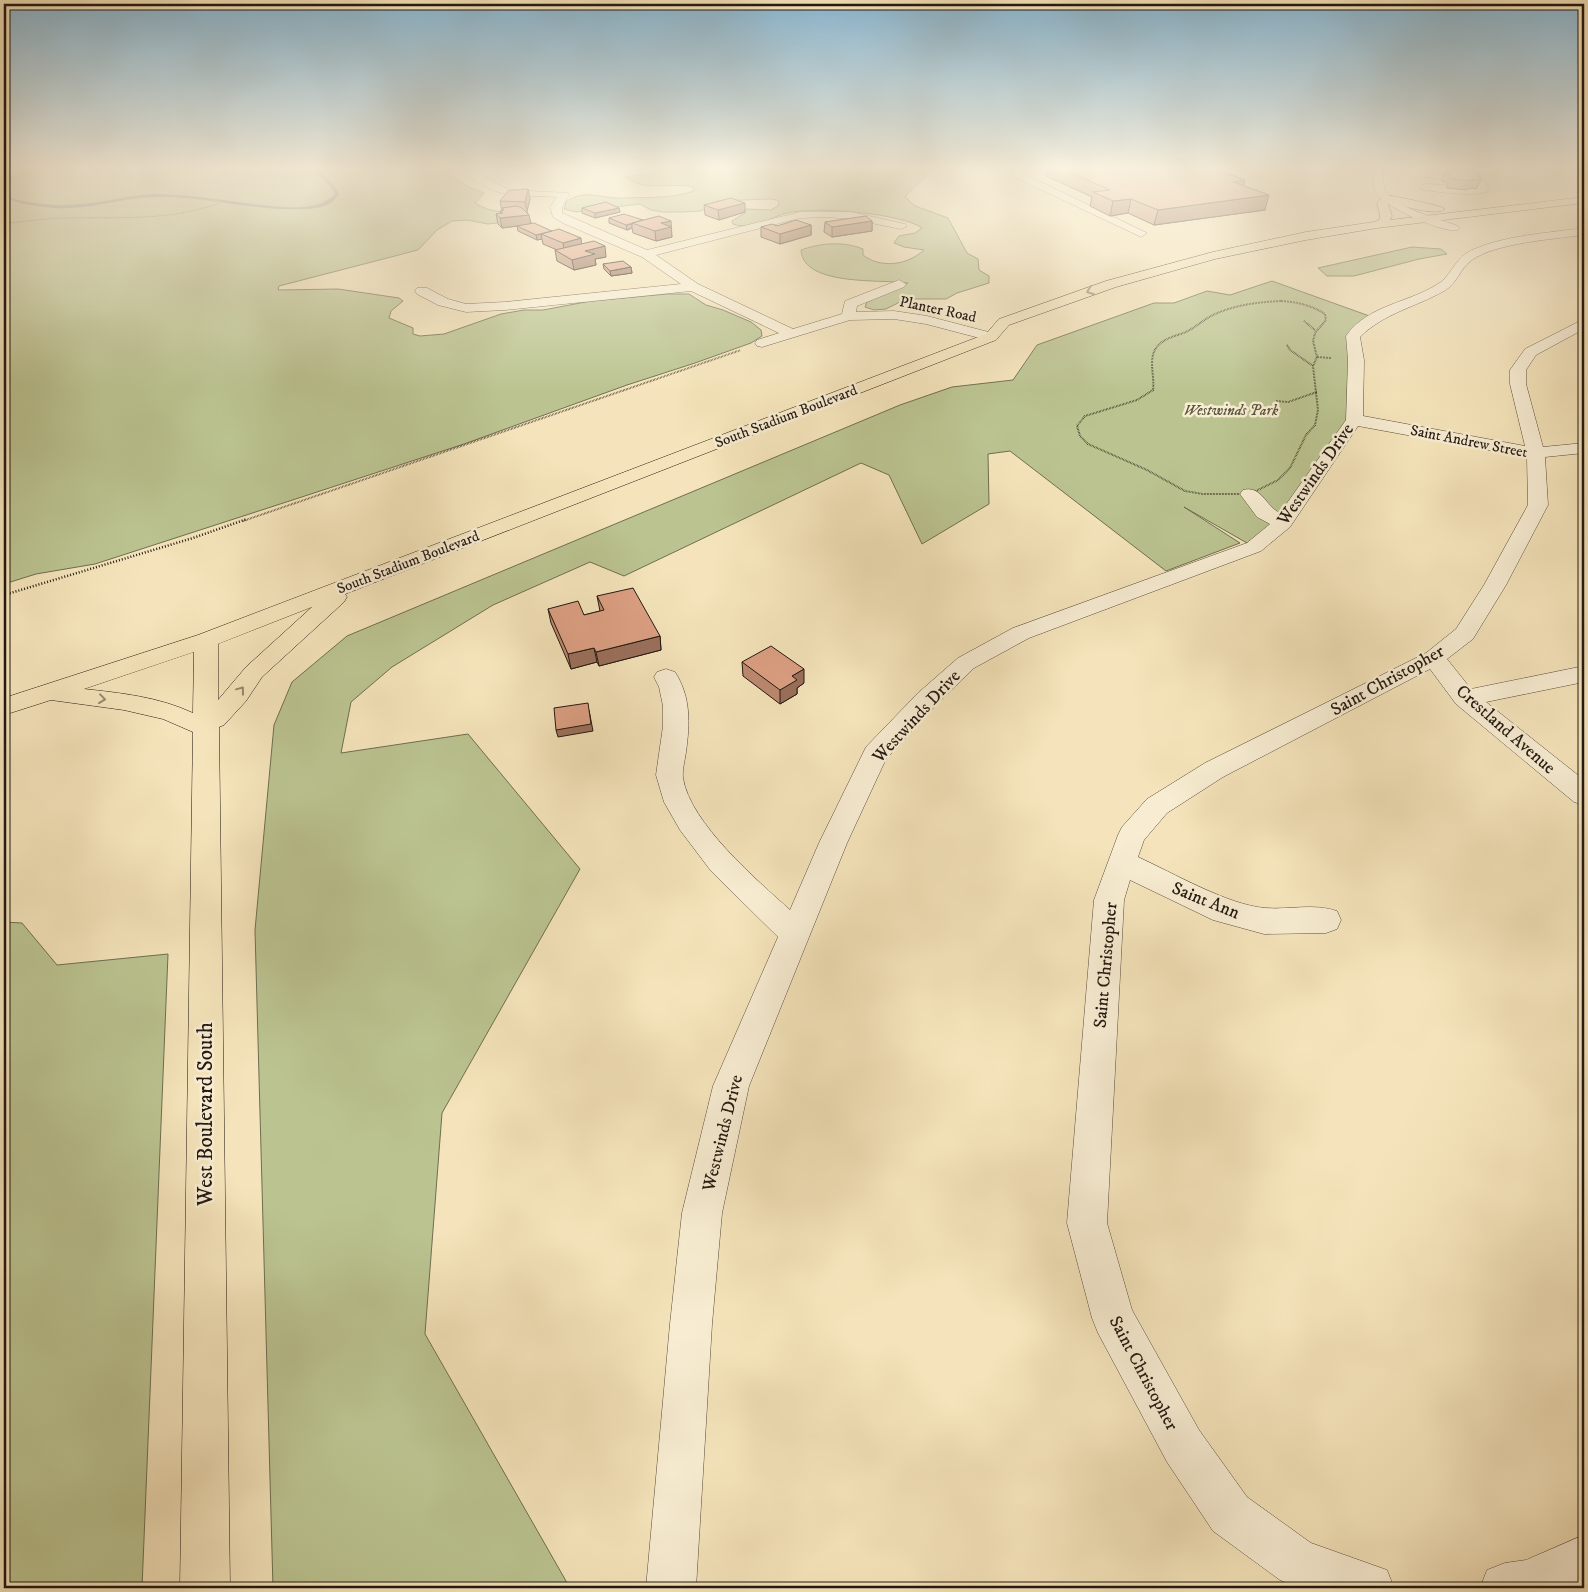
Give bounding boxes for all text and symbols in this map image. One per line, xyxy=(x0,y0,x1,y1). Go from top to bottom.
one-way arrow xyxy=(1086,285,1095,295)
street label: Planter Road xyxy=(898,292,979,327)
street label: South Stadium Boulevard xyxy=(712,380,861,452)
park label: Westwinds Park xyxy=(1184,401,1279,420)
street label: Westwinds Drive xyxy=(1272,419,1359,531)
street label: Saint Andrew Street xyxy=(1409,421,1529,462)
street label: South Stadium Boulevard xyxy=(334,526,483,598)
street label: Saint Christopher xyxy=(1327,640,1448,721)
street label: Westwinds Drive xyxy=(867,666,965,769)
street label: Crestland Avenue xyxy=(1451,680,1560,779)
one-way arrow xyxy=(235,686,244,695)
one-way arrow xyxy=(99,693,107,704)
street label: Saint Ann xyxy=(1169,877,1243,925)
street label: Saint Christopher xyxy=(1090,901,1122,1029)
street label: West Boulevard South xyxy=(193,1022,219,1207)
street label: Westwinds Drive xyxy=(698,1073,748,1195)
street label: Saint Christopher xyxy=(1104,1312,1183,1435)

